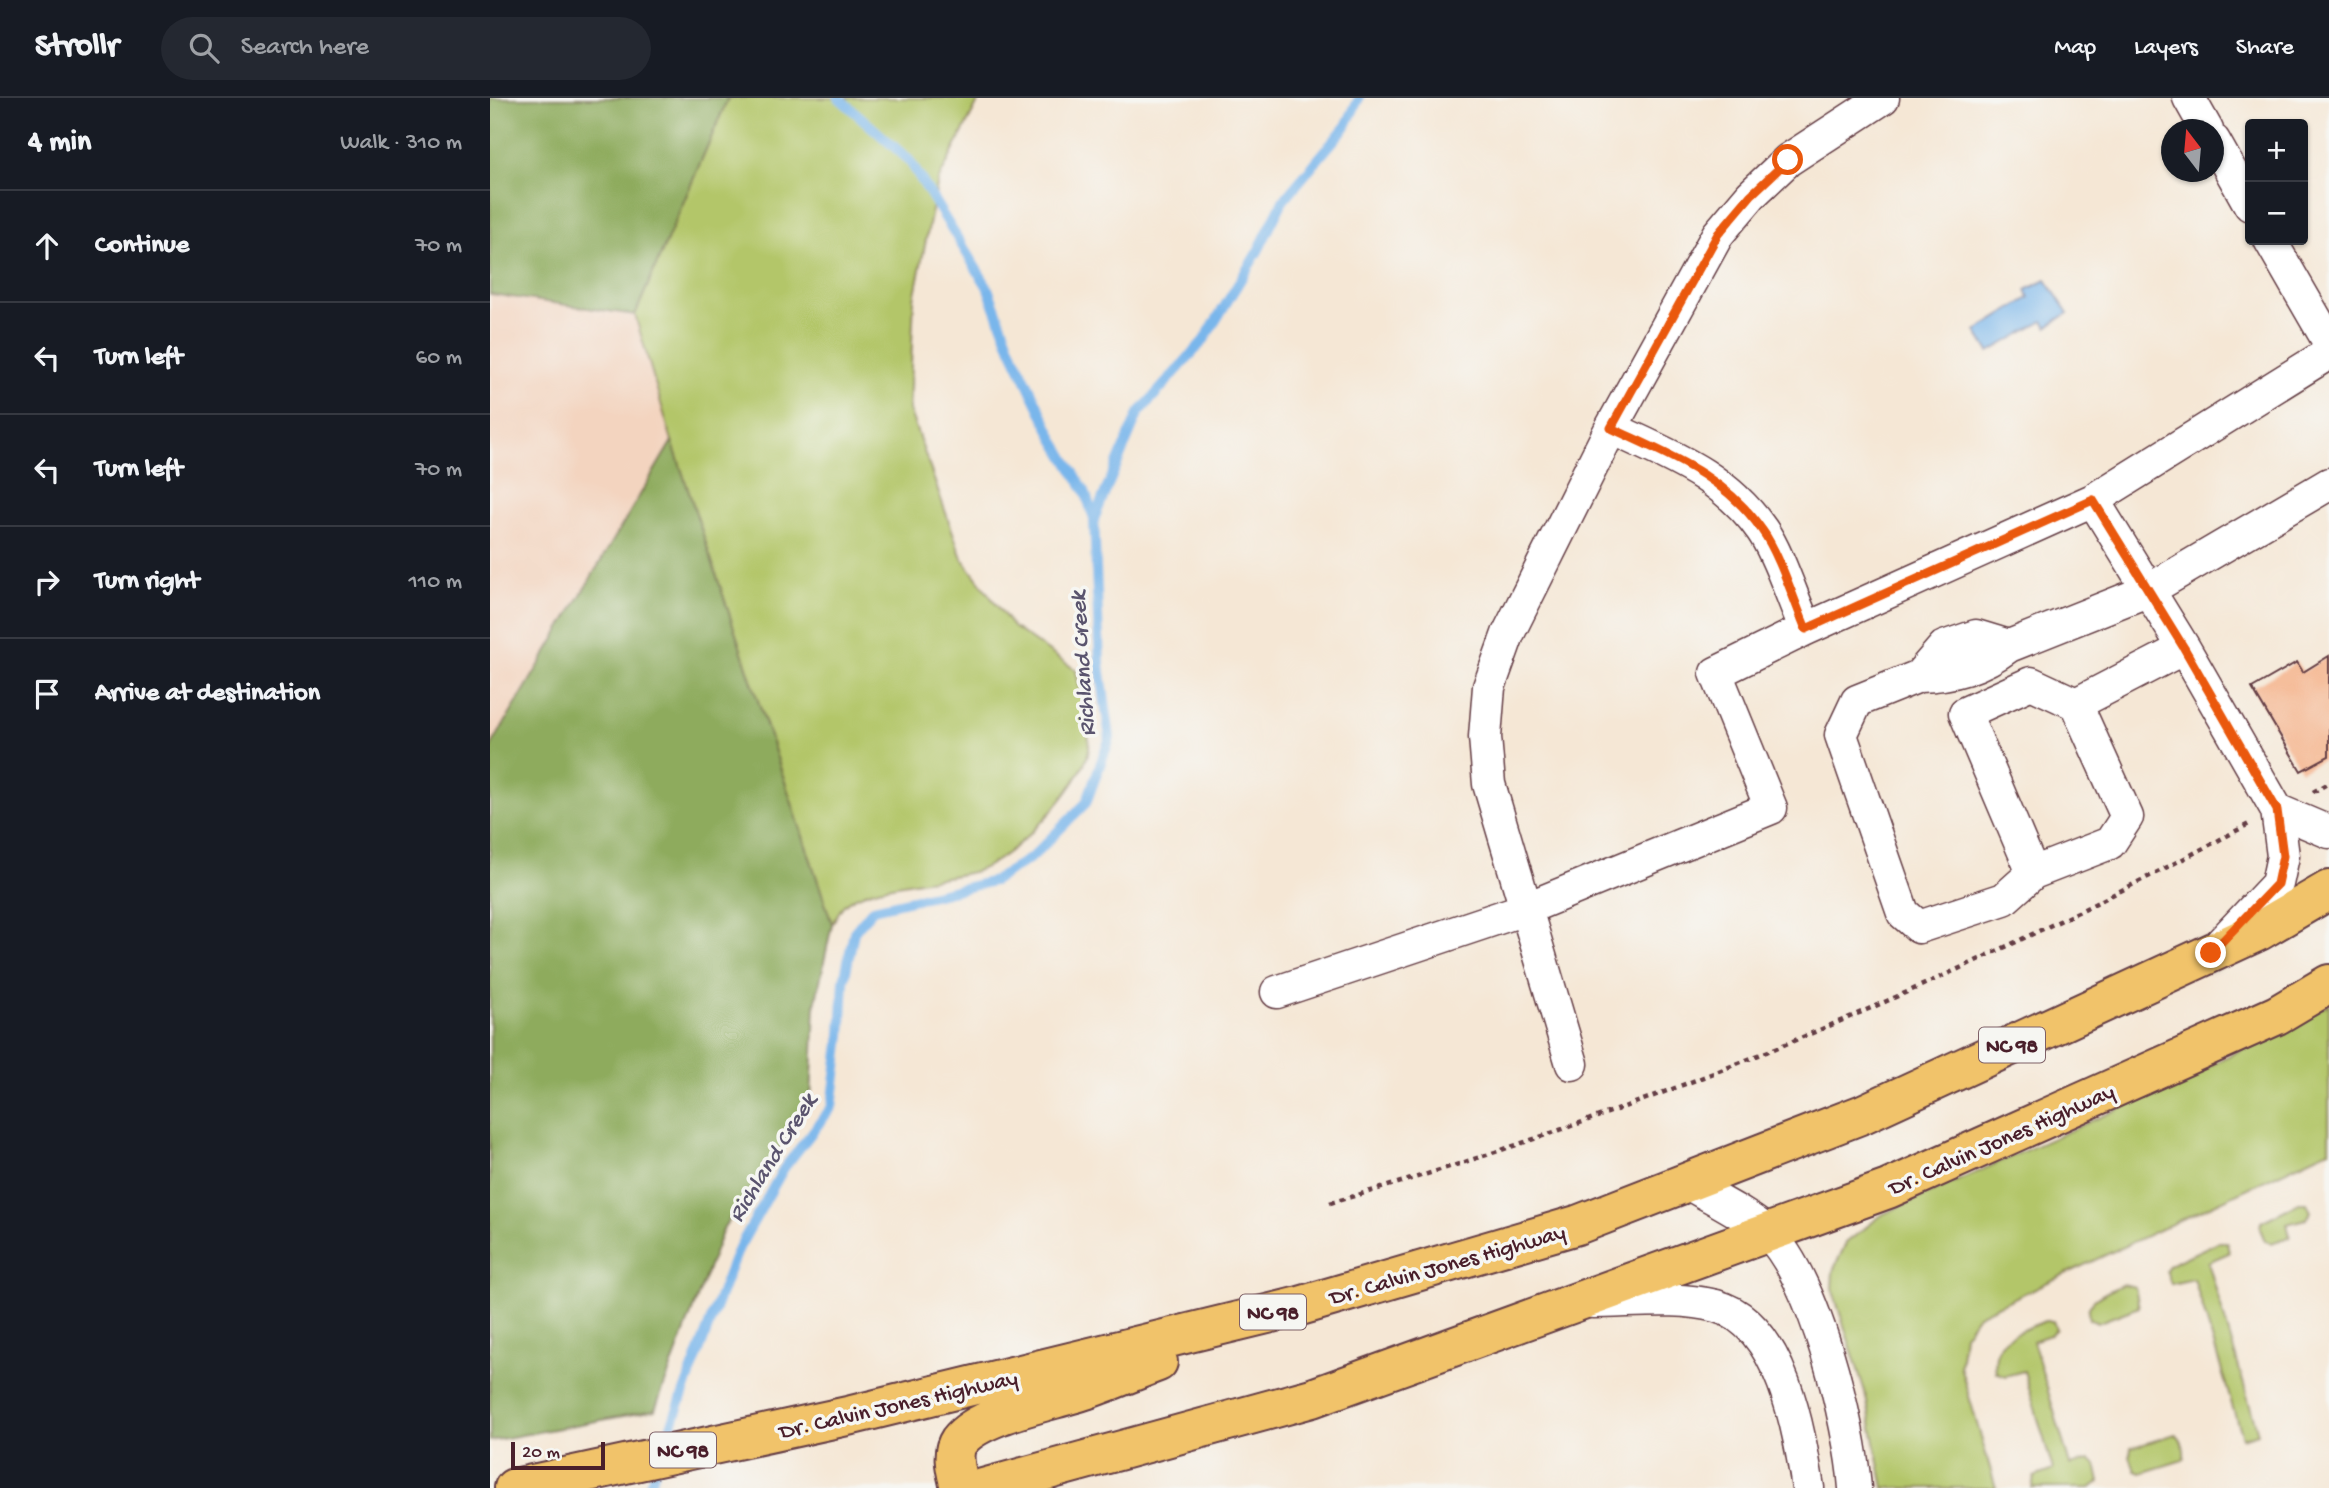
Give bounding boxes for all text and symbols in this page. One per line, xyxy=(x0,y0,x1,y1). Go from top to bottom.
search box xyxy=(161,17,651,80)
text: Strollr xyxy=(35,29,119,67)
icon: search xyxy=(185,29,223,67)
text: Search here xyxy=(241,33,369,64)
text: Map xyxy=(2054,34,2096,63)
text: Layers xyxy=(2134,34,2198,63)
text: Share xyxy=(2236,34,2294,63)
north arrow xyxy=(2161,119,2224,182)
map controls xyxy=(2245,119,2308,245)
button: + xyxy=(2245,119,2308,182)
text: 4 min xyxy=(28,126,91,161)
text: Walk · 310 m xyxy=(340,130,462,157)
route start xyxy=(1772,144,1803,175)
button: − xyxy=(2245,182,2308,245)
icon: ahead xyxy=(28,227,66,265)
text: Continue xyxy=(95,231,189,262)
text: 70 m xyxy=(415,233,462,260)
icon: left xyxy=(28,339,66,377)
text: Turn left xyxy=(95,343,183,374)
text: 60 m xyxy=(416,345,462,372)
icon: left xyxy=(28,451,66,489)
text: Turn left xyxy=(95,455,183,486)
text: 70 m xyxy=(415,457,462,484)
icon: right xyxy=(28,563,66,601)
text: Turn right xyxy=(95,567,199,598)
text: 110 m xyxy=(409,569,462,596)
water label: Richland Creek xyxy=(1065,588,1104,737)
icon: arrive xyxy=(28,675,66,713)
text: Arrive at destination xyxy=(95,679,320,710)
route end xyxy=(2195,937,2226,968)
road number: NC 98 xyxy=(1979,1028,2045,1062)
street label: Dr. Calvin Jones Highway xyxy=(1884,1079,2119,1204)
water label: Richland Creek xyxy=(723,1088,826,1228)
street label: Dr. Calvin Jones Highway xyxy=(1325,1220,1569,1314)
road number: NC 98 xyxy=(1240,1294,1306,1330)
street label: Dr. Calvin Jones Highway xyxy=(775,1366,1021,1447)
road number: NC 98 xyxy=(650,1432,716,1468)
scale bar xyxy=(511,1439,606,1471)
text: 20 m xyxy=(522,1442,560,1465)

